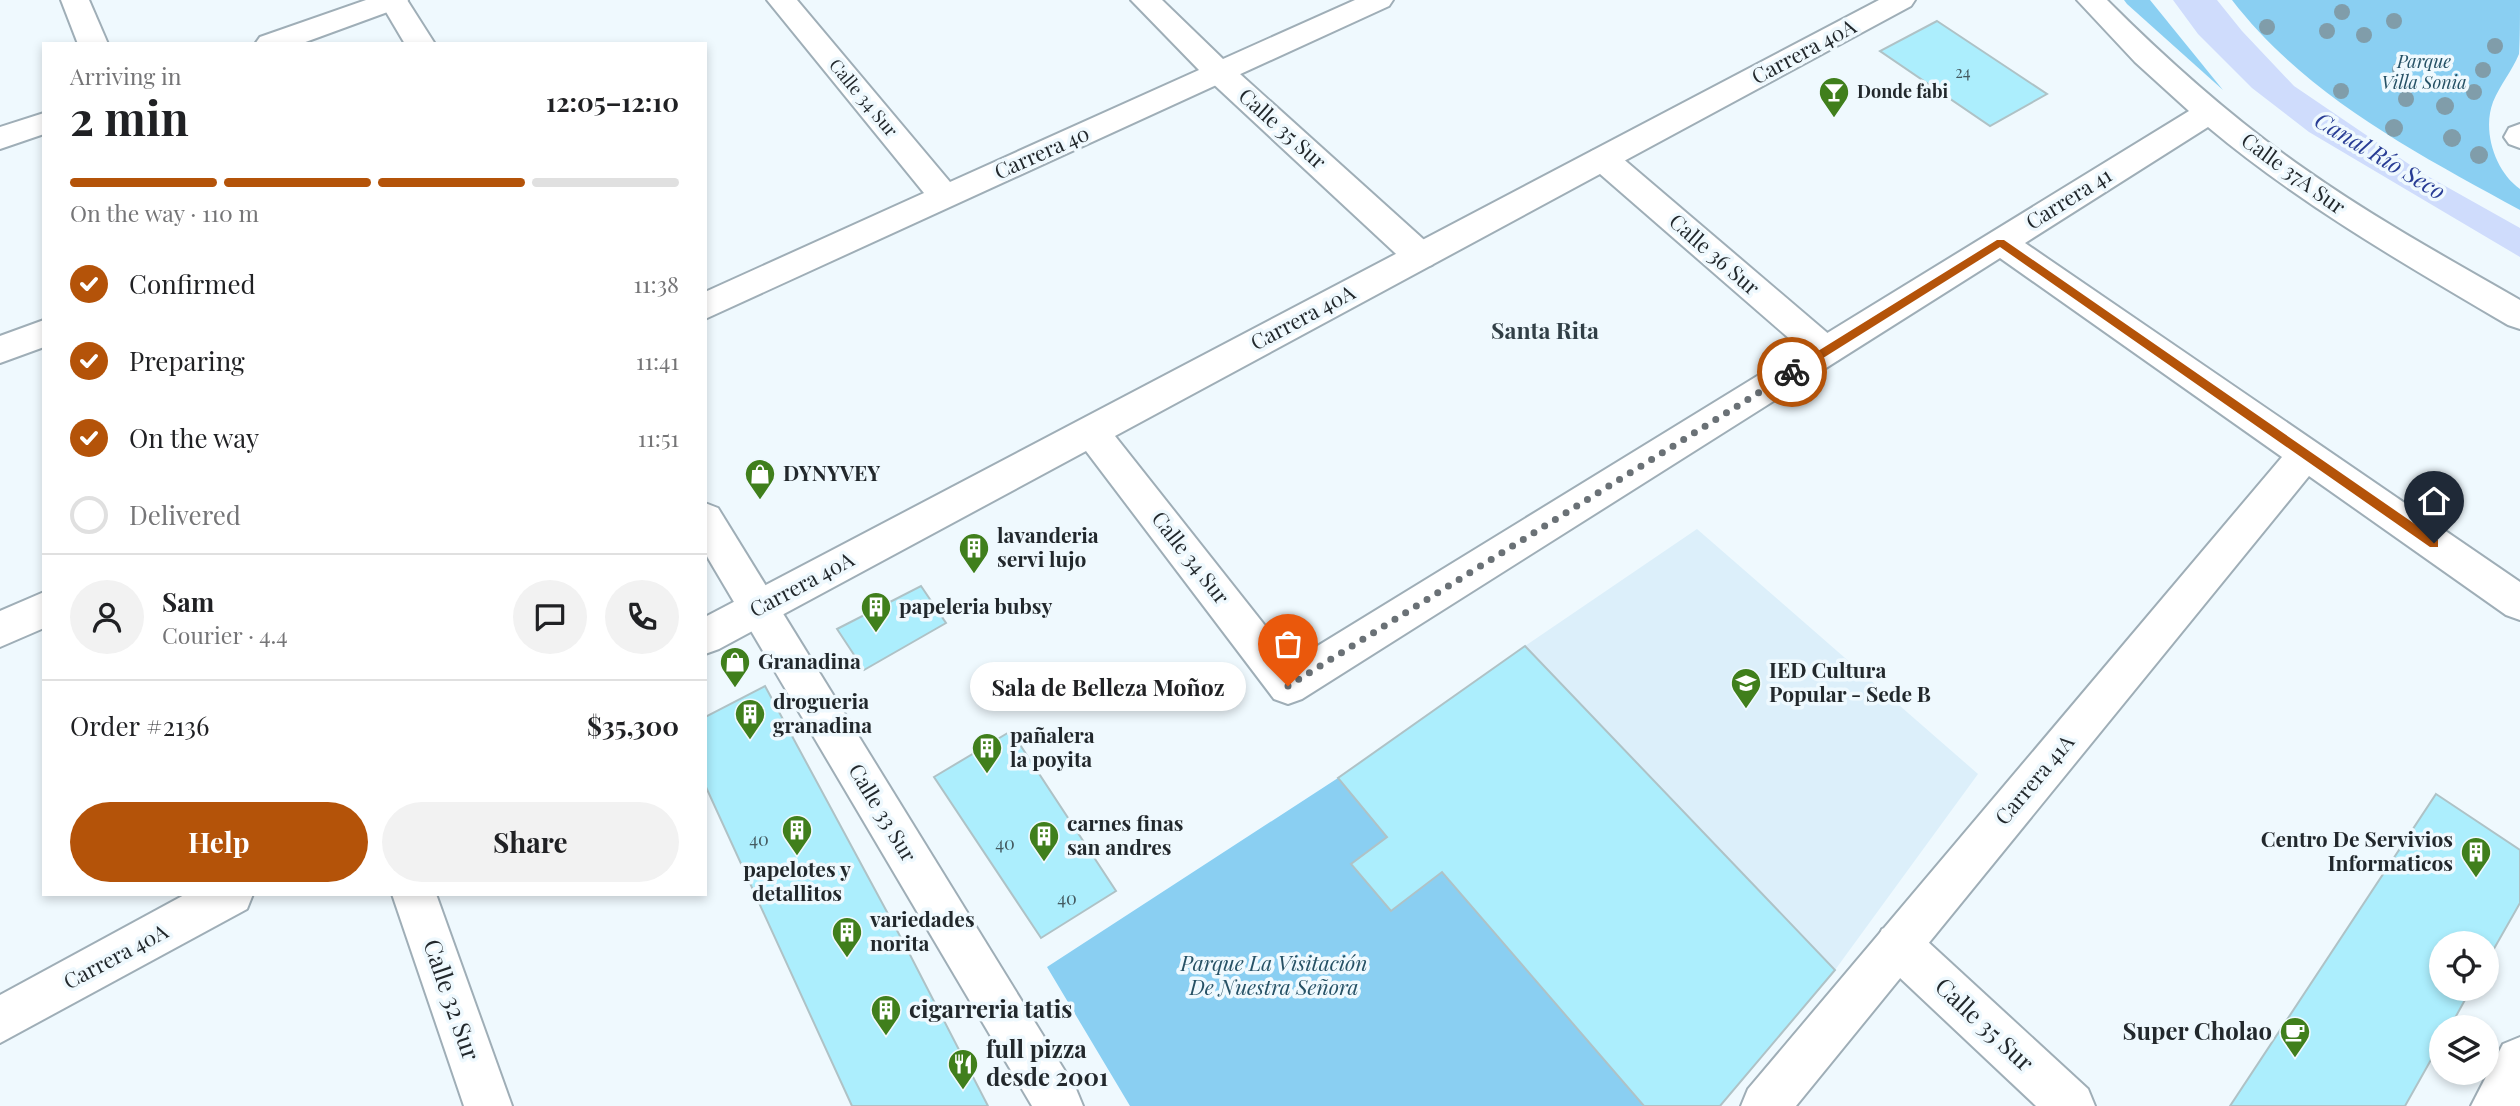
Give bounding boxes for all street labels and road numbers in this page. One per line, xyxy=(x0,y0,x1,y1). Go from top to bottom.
street label: Carrera 40A xyxy=(1746,11,1861,89)
street label: Calle 34 Sur xyxy=(824,53,903,141)
street label: Calle 35 Sur xyxy=(1234,81,1334,175)
street label: Carrera 40 xyxy=(989,118,1093,185)
street label: Calle 37A Sur xyxy=(2237,125,2352,220)
street label: Carrera 41 xyxy=(2020,160,2116,235)
street label: Calle 36 Sur xyxy=(1664,207,1767,301)
street label: Carrera 40A xyxy=(1245,277,1360,355)
street label: Calle 34 Sur xyxy=(1147,505,1237,609)
street label: Carrera 40A xyxy=(744,544,859,622)
street label: Carrera 41A xyxy=(1988,727,2080,830)
street label: Calle 33 Sur xyxy=(843,758,924,867)
street label: Carrera 40A xyxy=(58,916,173,994)
street label: Calle 32 Sur xyxy=(417,935,489,1064)
street label: Calle 35 Sur xyxy=(1929,970,2042,1078)

